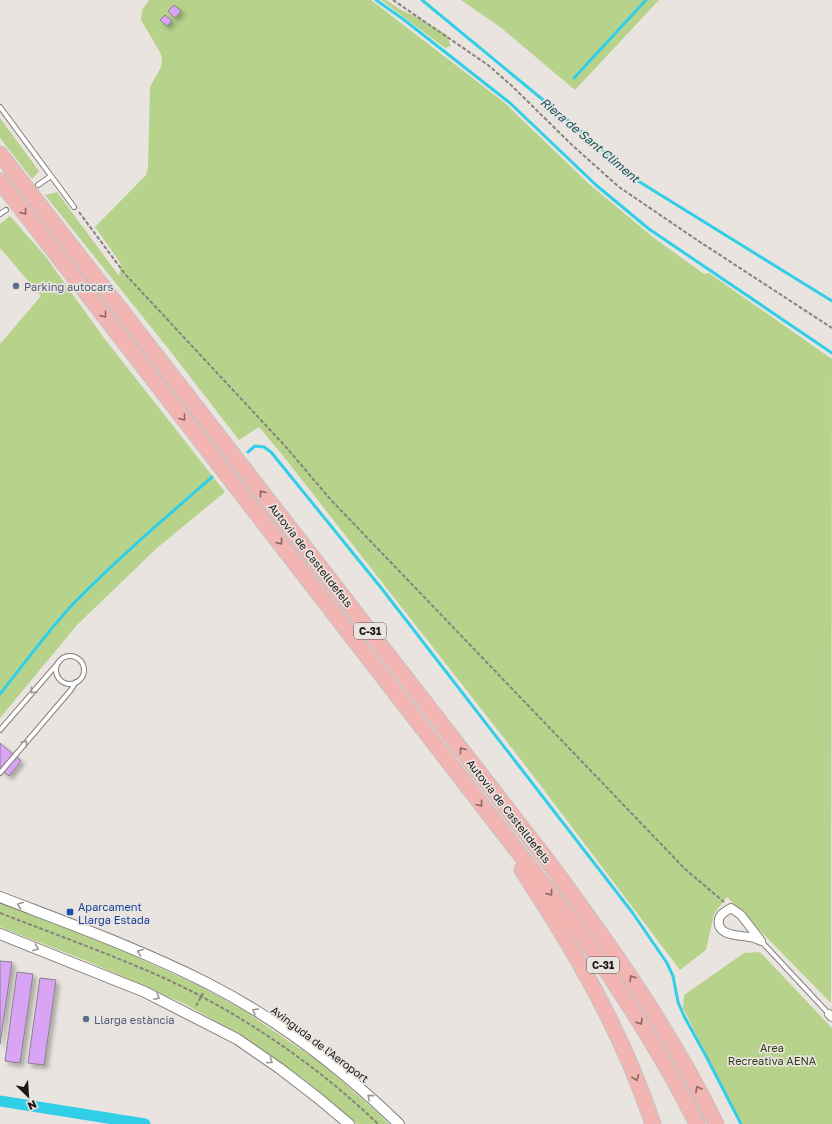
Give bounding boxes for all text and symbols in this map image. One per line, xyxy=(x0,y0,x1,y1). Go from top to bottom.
water label: Riera de Sant Climent xyxy=(538,94,643,186)
one-way arrow xyxy=(19,208,26,215)
place label: Parking autocars xyxy=(24,280,113,293)
marker: Parking autocars xyxy=(11,281,21,291)
one-way arrow xyxy=(99,310,106,317)
one-way arrow xyxy=(178,413,185,420)
one-way arrow xyxy=(260,490,267,497)
street label: Autovia de Castelldefels xyxy=(266,500,356,610)
one-way arrow xyxy=(275,538,282,545)
road number: C-31 xyxy=(354,623,386,639)
one-way arrow xyxy=(31,687,38,694)
one-way arrow xyxy=(21,740,28,748)
one-way arrow xyxy=(460,748,467,755)
street label: Autovia de Castelldefels xyxy=(464,756,554,866)
one-way arrow xyxy=(475,799,482,806)
one-way arrow xyxy=(545,888,552,895)
place label: Aparcament Llarga Estada xyxy=(78,900,150,926)
one-way arrow xyxy=(17,902,24,910)
marker: Aparcament Llarga Estada xyxy=(65,907,75,917)
one-way arrow xyxy=(33,943,40,951)
one-way arrow xyxy=(136,949,144,957)
road number: C-31 xyxy=(587,957,619,973)
one-way arrow xyxy=(629,975,636,982)
one-way arrow xyxy=(152,992,160,1000)
street label: Avinguda de l'Aeroport xyxy=(269,1003,371,1085)
one-way arrow xyxy=(252,1008,259,1016)
place label: Llarga estància xyxy=(94,1013,175,1026)
marker: Llarga estància xyxy=(81,1014,91,1024)
one-way arrow xyxy=(636,1018,643,1025)
park label: Area Recreativa AENA xyxy=(728,1041,817,1067)
one-way arrow xyxy=(265,1056,272,1063)
one-way arrow xyxy=(632,1075,640,1082)
north arrow xyxy=(8,1076,48,1116)
one-way arrow xyxy=(696,1086,703,1094)
one-way arrow xyxy=(368,1095,375,1102)
text: N xyxy=(26,1098,39,1113)

